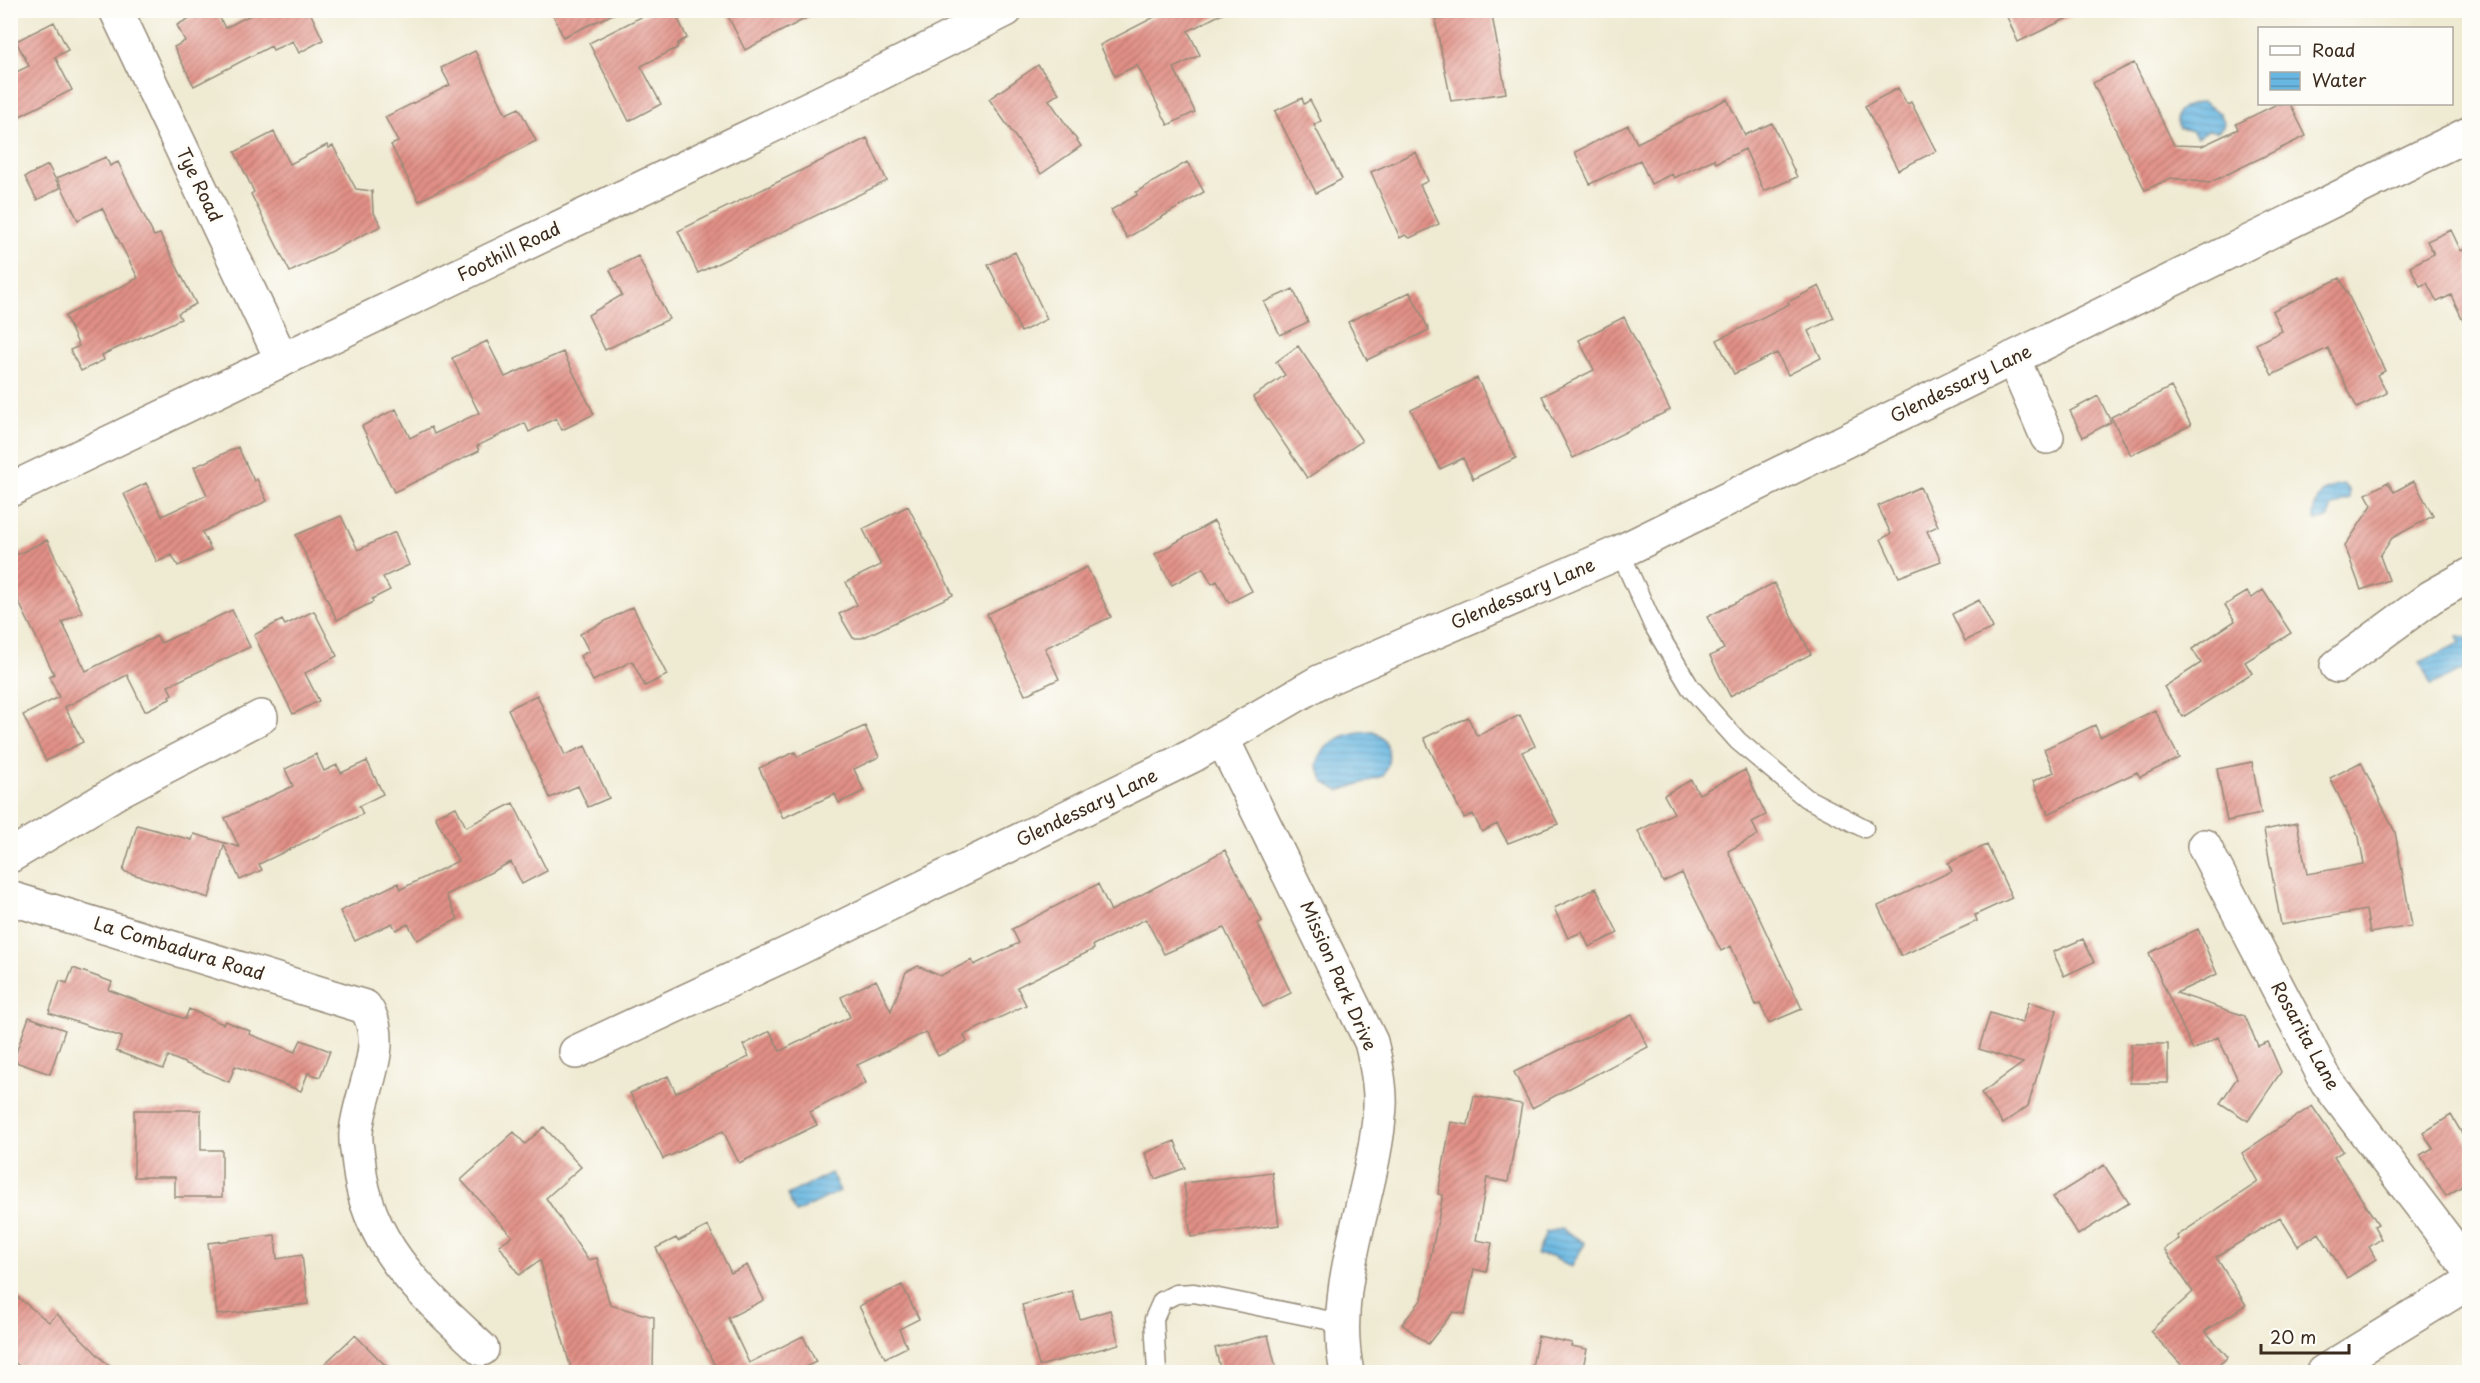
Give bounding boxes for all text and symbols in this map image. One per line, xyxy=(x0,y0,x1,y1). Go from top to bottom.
legend xyxy=(2258,27,2453,105)
text: Road xyxy=(2312,36,2356,63)
text: Water xyxy=(2312,66,2367,93)
street label: Tye Road xyxy=(171,143,230,226)
street label: Foothill Road xyxy=(452,214,565,287)
street label: Glendessary Lane xyxy=(1885,337,2036,429)
street label: Glendessary Lane xyxy=(1446,550,1599,635)
street label: Glendessary Lane xyxy=(1011,761,1162,853)
street label: Mission Park Drive xyxy=(1294,896,1384,1055)
street label: La Combadura Road xyxy=(91,909,268,986)
street label: Rosarita Lane xyxy=(2265,976,2347,1095)
scale bar xyxy=(2261,1317,2350,1355)
text: 20 m xyxy=(2270,1323,2316,1350)

